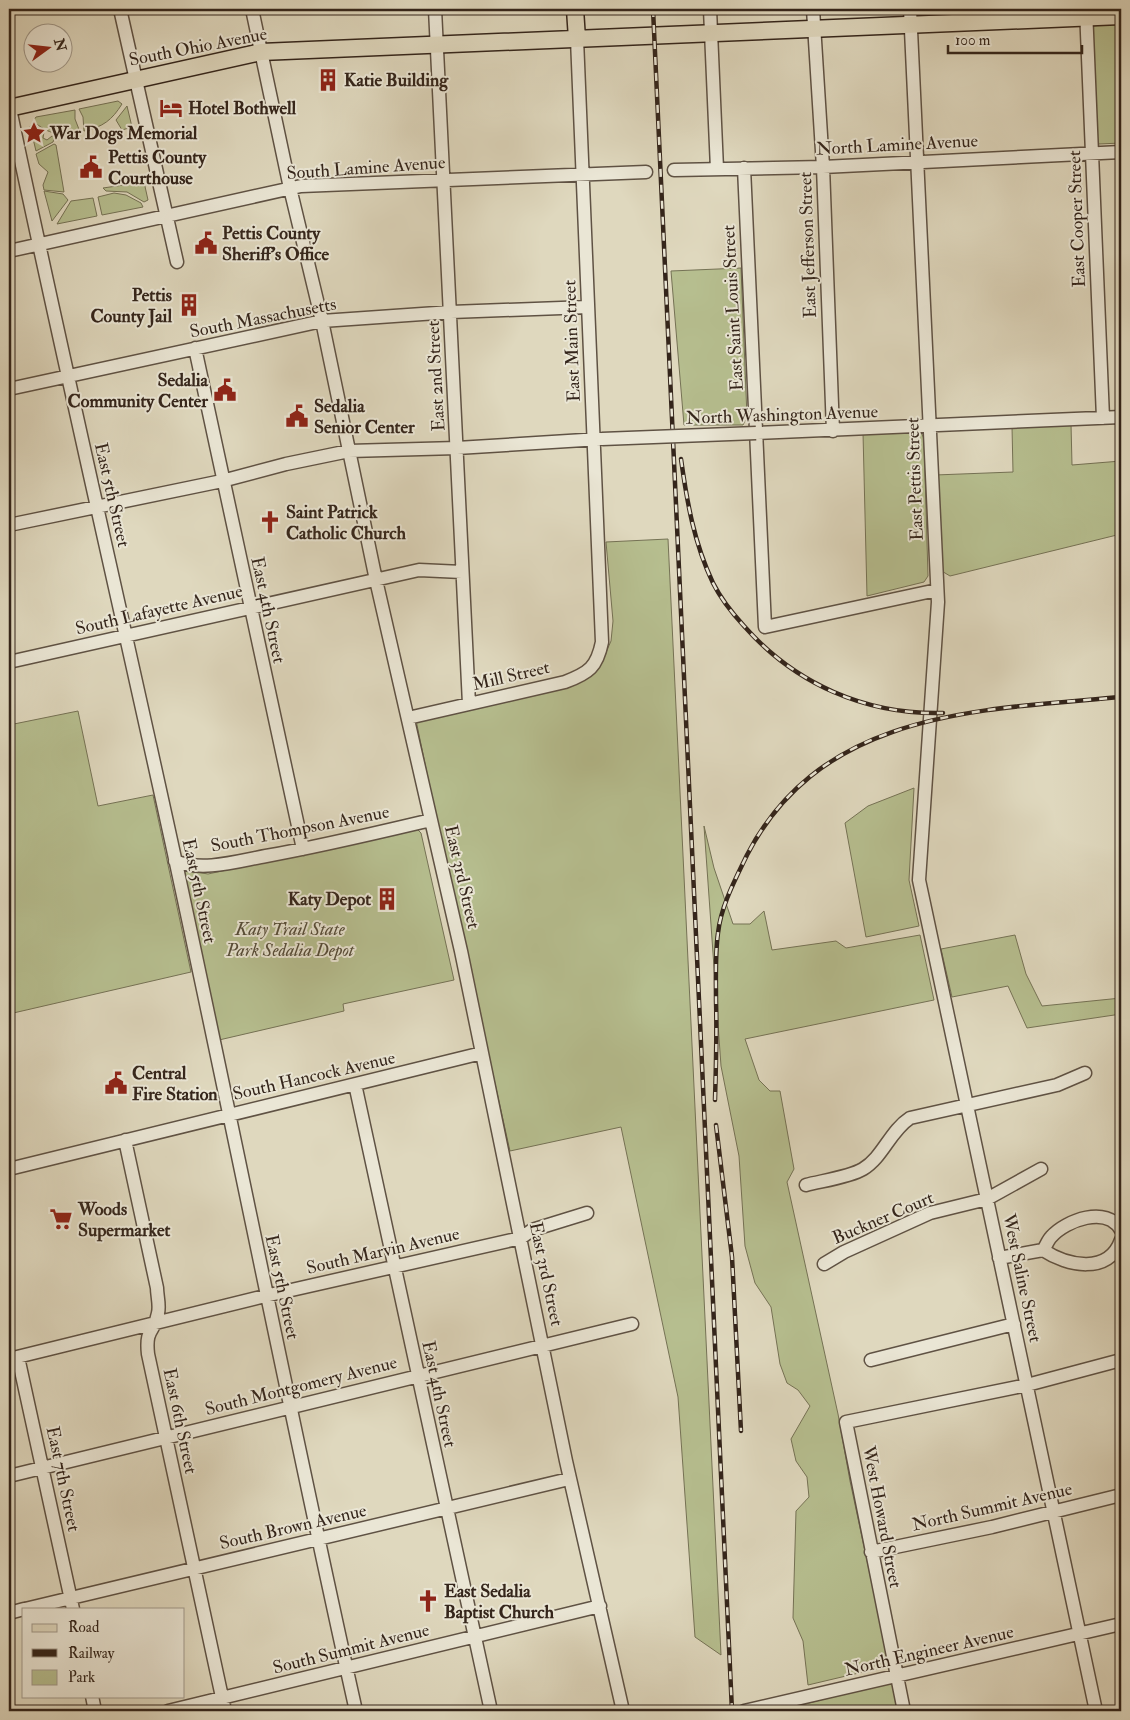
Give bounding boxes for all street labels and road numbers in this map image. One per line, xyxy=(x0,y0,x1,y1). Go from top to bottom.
street label: South Ohio Avenue xyxy=(127,22,269,72)
street label: North Lamine Avenue xyxy=(815,129,979,161)
street label: East Cooper Street xyxy=(1063,150,1091,288)
street label: South Lamine Avenue xyxy=(286,151,447,185)
street label: East Jefferson Street xyxy=(794,171,822,319)
street label: East Saint Louis Street xyxy=(717,224,749,392)
street label: East Main Street xyxy=(558,279,586,402)
street label: South Massachusetts xyxy=(188,293,338,343)
street label: East 2nd Street xyxy=(422,320,450,432)
street label: North Washington Avenue xyxy=(685,400,879,430)
street label: East Pettis Street xyxy=(901,417,929,541)
street label: East 5th Street xyxy=(89,441,135,550)
street label: East 4th Street xyxy=(245,555,291,666)
street label: South Lafayette Avenue xyxy=(73,579,245,640)
street label: Mill Street xyxy=(470,656,552,696)
street label: South Thompson Avenue xyxy=(209,800,392,858)
street label: East 3rd Street xyxy=(439,823,485,931)
street label: East 5th Street xyxy=(177,837,221,946)
street label: South Hancock Avenue xyxy=(231,1046,398,1106)
street label: Buckner Court xyxy=(829,1186,937,1250)
street label: West Saline Street xyxy=(997,1211,1047,1345)
street label: East 3rd Street xyxy=(524,1220,568,1328)
street label: South Marvin Avenue xyxy=(304,1222,462,1280)
street label: East 5th Street xyxy=(260,1233,304,1342)
street label: East 4th Street xyxy=(416,1339,462,1450)
street label: South Montgomery Avenue xyxy=(203,1351,400,1421)
street label: East 6th Street xyxy=(158,1366,202,1476)
street label: East 7th Street xyxy=(41,1424,85,1534)
street label: West Howard Street xyxy=(857,1443,907,1590)
street label: North Summit Avenue xyxy=(910,1477,1075,1537)
street label: South Brown Avenue xyxy=(217,1499,369,1555)
street label: South Summit Avenue xyxy=(270,1618,432,1680)
street label: North Engineer Avenue xyxy=(842,1620,1016,1682)

